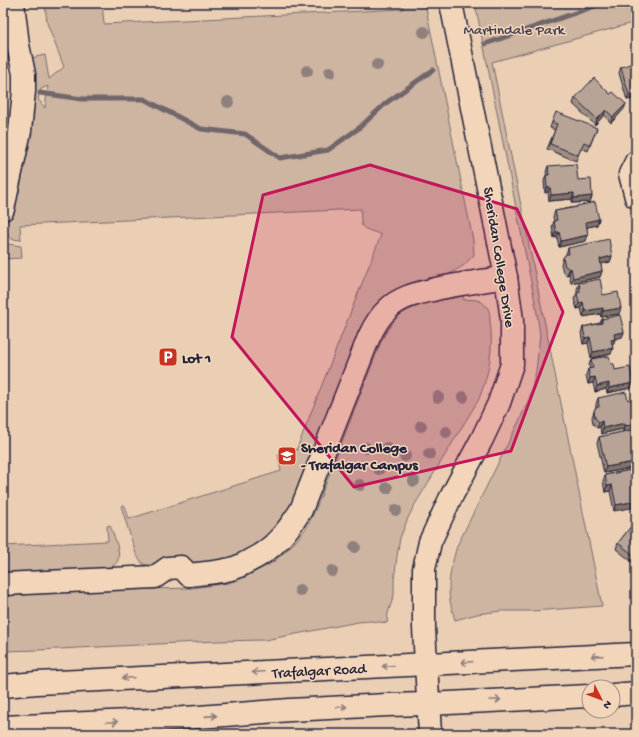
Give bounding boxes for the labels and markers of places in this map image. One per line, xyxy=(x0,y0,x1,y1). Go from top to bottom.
parking icon: Lot 1 xyxy=(157,346,179,368)
place label: Lot 1 xyxy=(182,350,211,368)
place label: Sheridan College - Trafalgar Campus xyxy=(301,440,419,475)
school or university icon: Sheridan College - Trafalgar Campus xyxy=(276,445,298,467)

